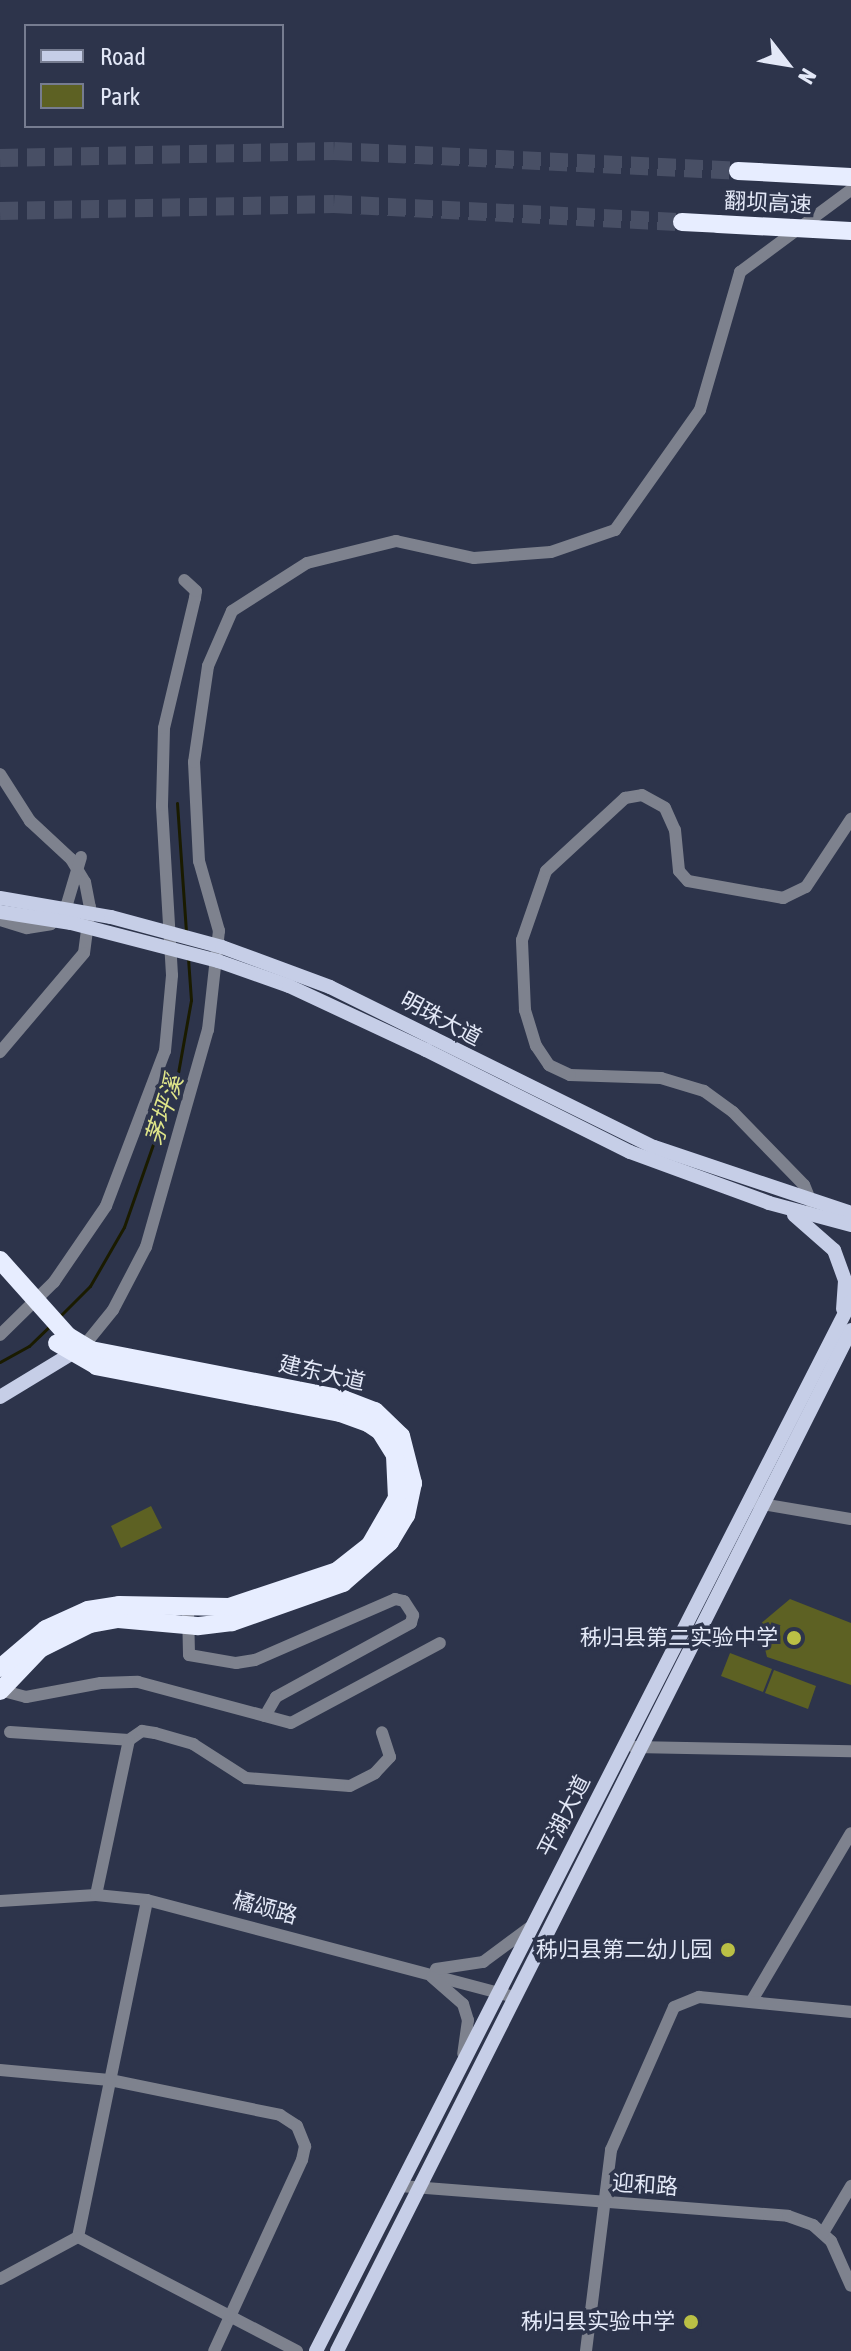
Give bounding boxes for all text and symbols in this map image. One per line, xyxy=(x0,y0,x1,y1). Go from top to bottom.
legend xyxy=(24,24,284,128)
north arrow xyxy=(747,24,827,104)
text: Road xyxy=(100,43,146,70)
text: N xyxy=(793,64,822,89)
text: Park xyxy=(100,83,140,110)
street label: 翻坝高速 xyxy=(723,188,813,218)
street label: 明珠大道 xyxy=(396,987,486,1051)
water label: 茅坪溪 xyxy=(139,1071,189,1149)
street label: 建东大道 xyxy=(276,1350,368,1396)
place label: 秭归县第二实验中学 xyxy=(580,1625,778,1651)
marker: 秭归县第二实验中学 xyxy=(785,1629,803,1647)
street label: 平湖大道 xyxy=(532,1771,596,1861)
street label: 橘颂路 xyxy=(230,1887,300,1929)
place label: 秭归县第二幼儿园 xyxy=(536,1937,712,1963)
marker: 秭归县第二幼儿园 xyxy=(719,1941,737,1959)
street label: 迎和路 xyxy=(611,2170,679,2200)
place label: 秭归县实验中学 xyxy=(521,2309,675,2335)
marker: 秭归县实验中学 xyxy=(682,2313,700,2331)

